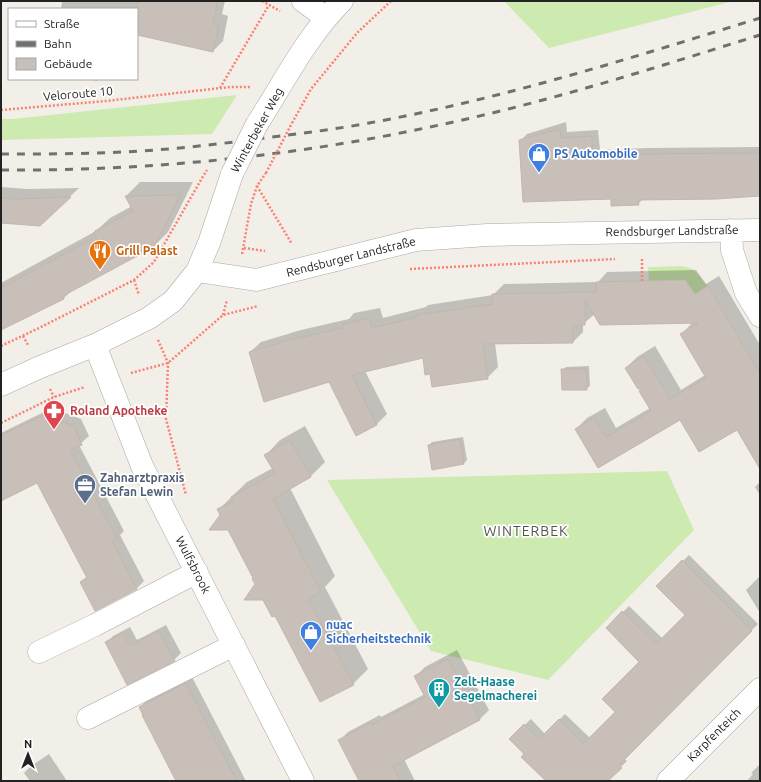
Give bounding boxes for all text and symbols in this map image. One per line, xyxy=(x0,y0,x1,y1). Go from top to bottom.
legend xyxy=(8,8,138,80)
text: Straße xyxy=(44,17,80,30)
text: Bahn xyxy=(44,37,72,50)
text: Gebäude xyxy=(44,57,92,70)
street label: Veloroute 10 xyxy=(43,84,114,103)
street label: Winterbeker Weg xyxy=(228,85,285,174)
shop icon: PS Automobile xyxy=(526,141,552,174)
place label: PS Automobile xyxy=(554,147,638,160)
street label: Rendsburger Landstraße xyxy=(605,223,739,238)
street label: Rendsburger Landstraße xyxy=(285,234,417,279)
restaurant icon: Grill Palast xyxy=(87,238,113,271)
place label: Grill Palast xyxy=(116,244,178,257)
pharmacy icon: Roland Apotheke xyxy=(41,398,67,431)
place label: Roland Apotheke xyxy=(70,404,168,417)
place label: Zahnarztpraxis Stefan Lewin xyxy=(100,471,185,498)
office icon: Zahnarztpraxis Stefan Lewin xyxy=(72,472,98,505)
district label: WINTERBEK xyxy=(483,523,569,539)
street label: Wulfsbrook xyxy=(173,534,213,596)
place label: nuac Sicherheitstechnik xyxy=(326,618,431,645)
shop icon: nuac Sicherheitstechnik xyxy=(298,619,324,652)
place label: Zelt-Haase Segelmacherei xyxy=(454,675,537,702)
building icon: Zelt-Haase Segelmacherei xyxy=(426,676,452,709)
street label: Karpfenteich xyxy=(684,705,743,764)
north arrow xyxy=(8,734,48,774)
text: N xyxy=(24,738,32,750)

